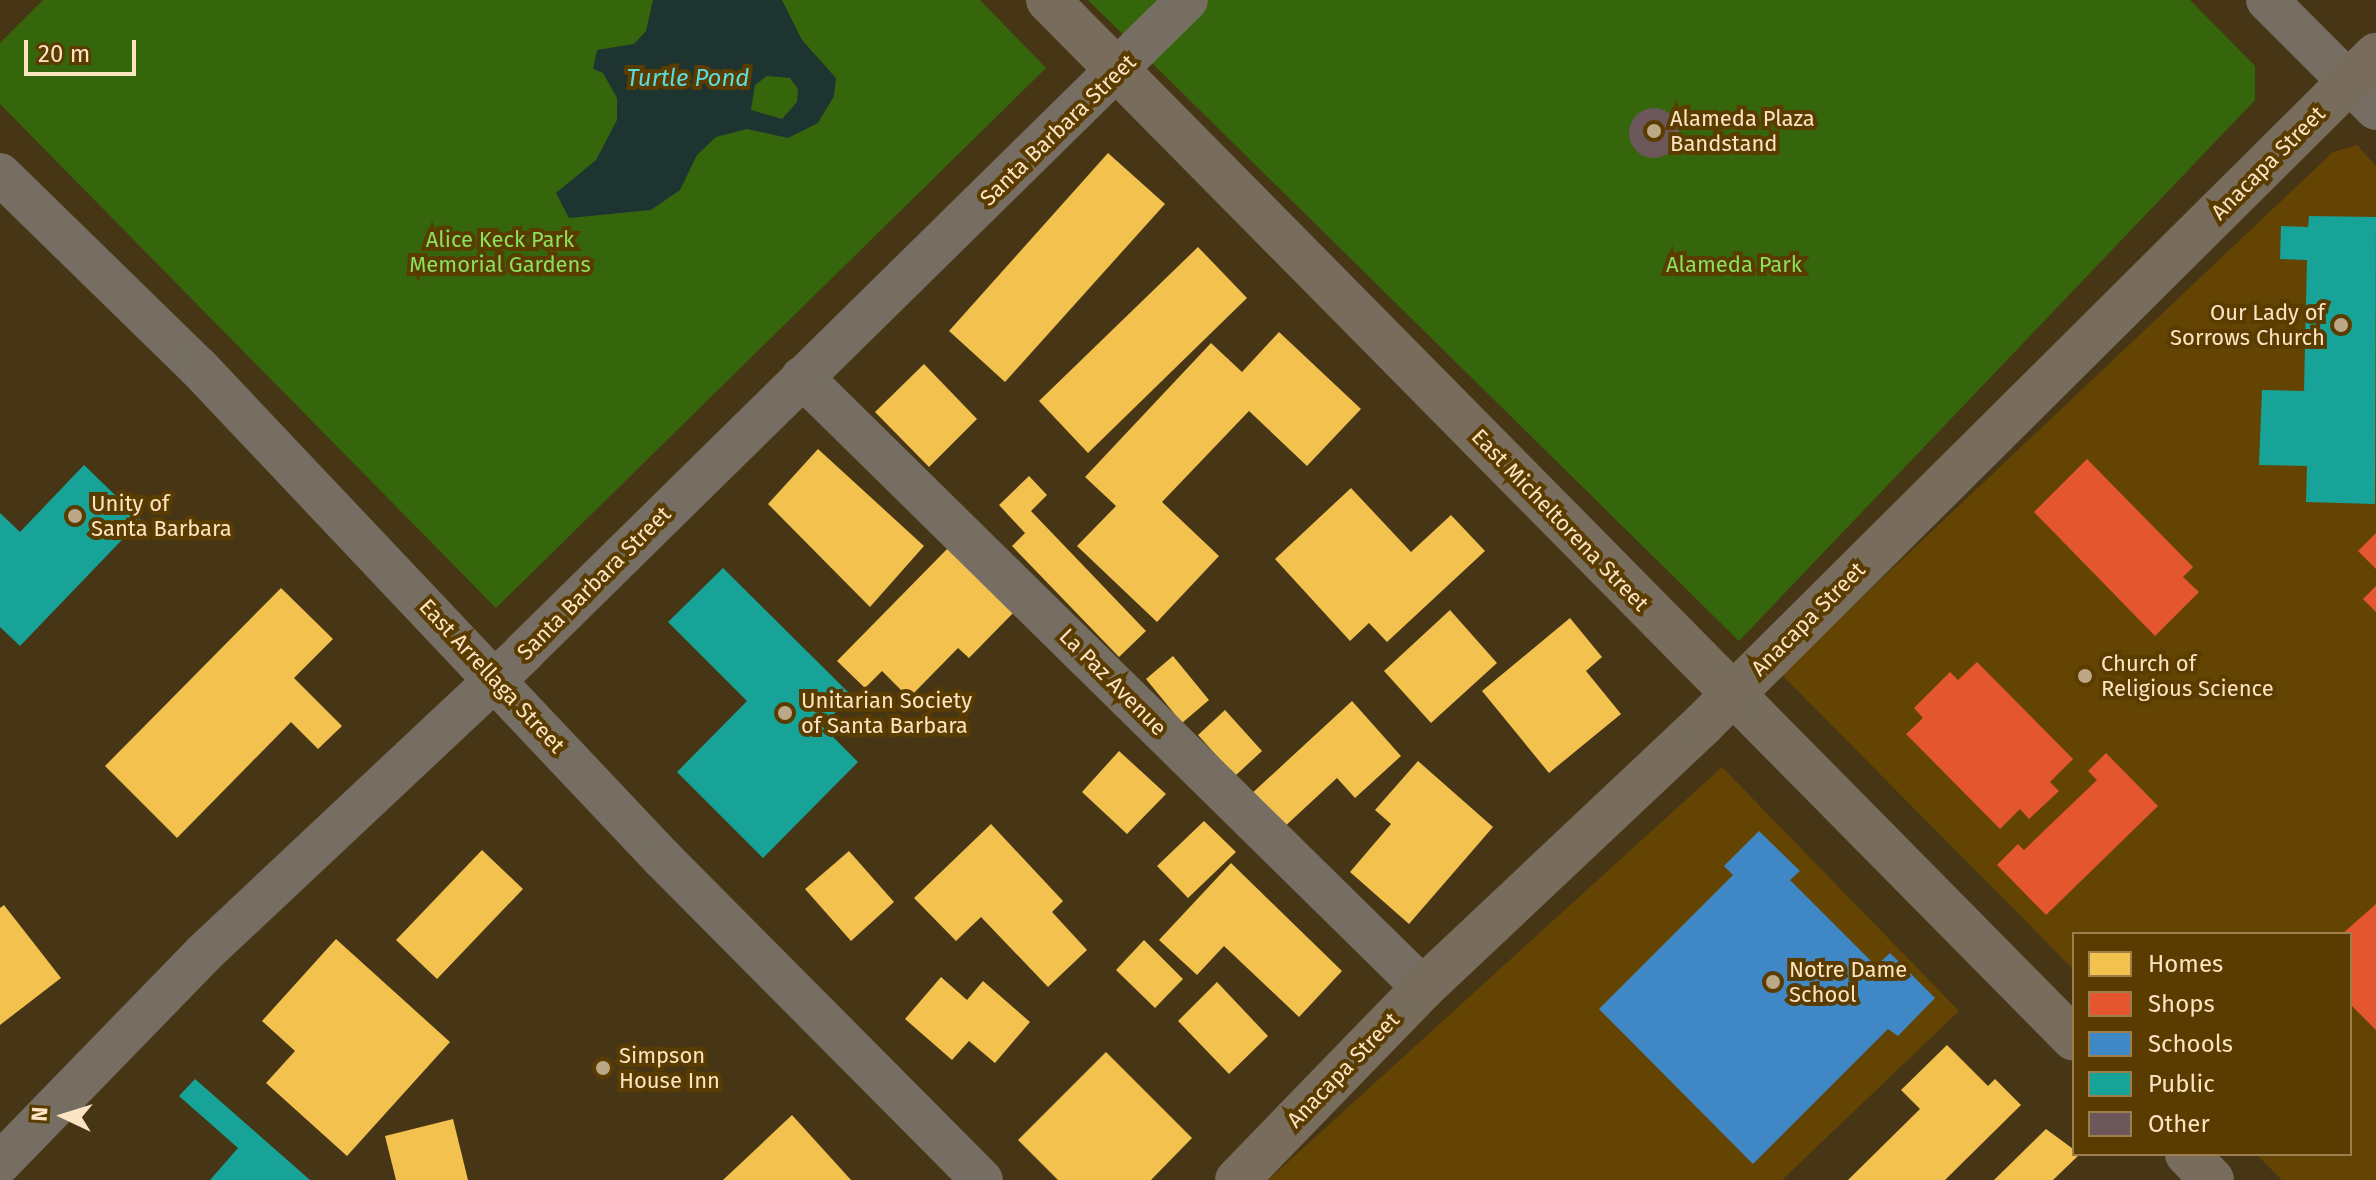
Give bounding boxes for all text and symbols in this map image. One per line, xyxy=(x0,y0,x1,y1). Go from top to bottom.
scale bar xyxy=(28,24,140,74)
text: 20 m xyxy=(38,40,90,68)
street label: Santa Barbara Street xyxy=(975,49,1141,211)
water label: Turtle Pond xyxy=(627,65,749,93)
street label: Anacapa Street xyxy=(2206,101,2330,225)
place label: Alameda Plaza Bandstand xyxy=(1670,105,1815,156)
marker: Alameda Plaza Bandstand xyxy=(1645,122,1663,140)
park label: Alice Keck Park Memorial Gardens xyxy=(409,226,591,278)
park label: Alameda Park xyxy=(1666,252,1802,278)
place label: Our Lady of Sorrows Church xyxy=(2170,299,2325,350)
marker: Our Lady of Sorrows Church xyxy=(2332,316,2350,334)
street label: East Micheltorena Street xyxy=(1466,423,1654,617)
place label: Unity of Santa Barbara xyxy=(91,490,232,542)
street label: Santa Barbara Street xyxy=(512,501,676,665)
marker: Unity of Santa Barbara xyxy=(66,507,84,525)
street label: Anacapa Street xyxy=(1746,557,1870,681)
street label: East Arrellaga Street xyxy=(414,593,570,759)
street label: La Paz Avenue xyxy=(1054,623,1172,741)
place label: Church of Religious Science xyxy=(2101,650,2274,702)
marker: Church of Religious Science xyxy=(2076,667,2094,685)
place label: Unitarian Society of Santa Barbara xyxy=(801,687,972,738)
marker: Unitarian Society of Santa Barbara xyxy=(776,704,794,722)
legend xyxy=(2072,932,2352,1156)
text: Homes xyxy=(2148,950,2223,978)
place label: Notre Dame School xyxy=(1789,956,1907,1008)
marker: Notre Dame School xyxy=(1764,973,1782,991)
text: Shops xyxy=(2148,990,2215,1018)
street label: Anacapa Street xyxy=(1281,1007,1405,1133)
text: Schools xyxy=(2148,1030,2233,1058)
place label: Simpson House Inn xyxy=(619,1042,720,1094)
marker: Simpson House Inn xyxy=(594,1059,612,1077)
text: Public xyxy=(2148,1070,2215,1098)
north arrow xyxy=(24,1076,104,1156)
text: N xyxy=(26,1106,54,1123)
text: Other xyxy=(2148,1110,2210,1138)

